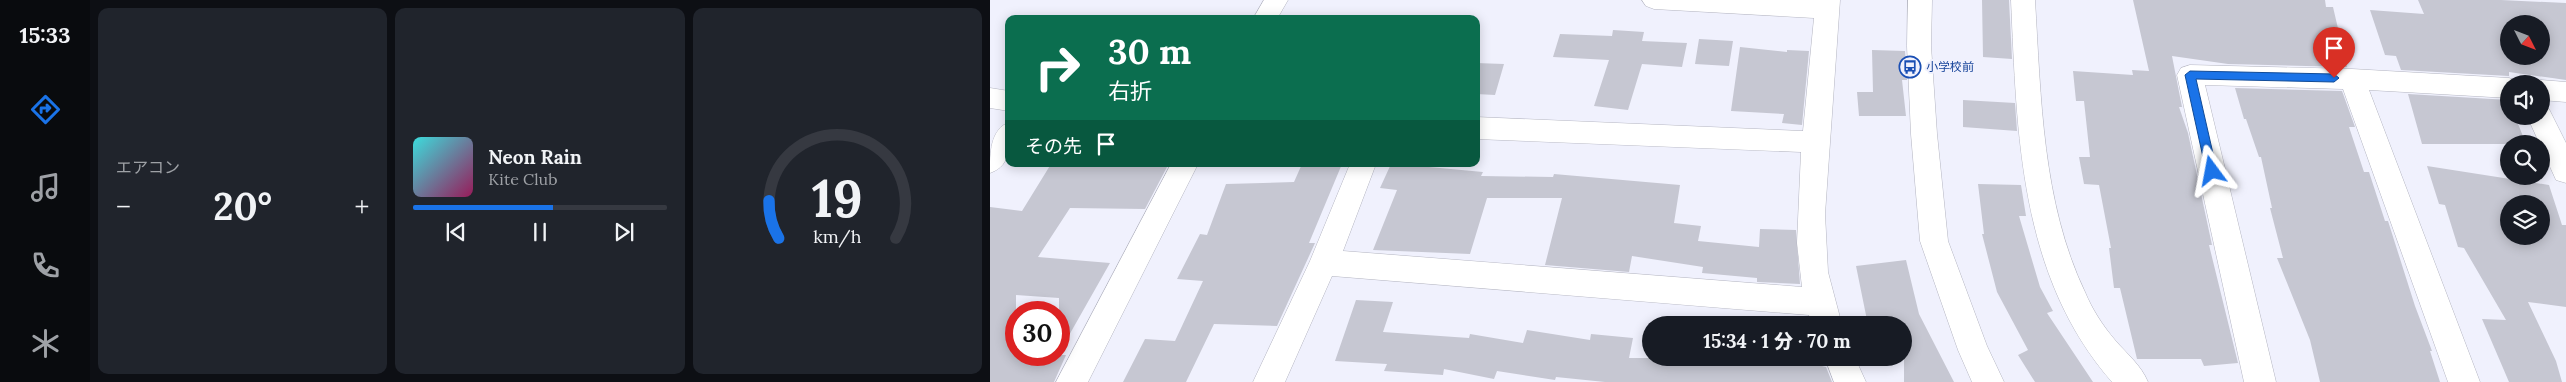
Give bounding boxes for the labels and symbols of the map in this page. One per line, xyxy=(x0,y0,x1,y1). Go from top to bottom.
north arrow xyxy=(2500,15,2550,65)
pin xyxy=(2313,27,2355,78)
bus stop icon: 小学校前 xyxy=(1898,55,1922,79)
place label: 小学校前 xyxy=(1926,59,1974,74)
position arrow xyxy=(2185,144,2237,196)
speed limit sign: 30 xyxy=(1005,301,1070,366)

